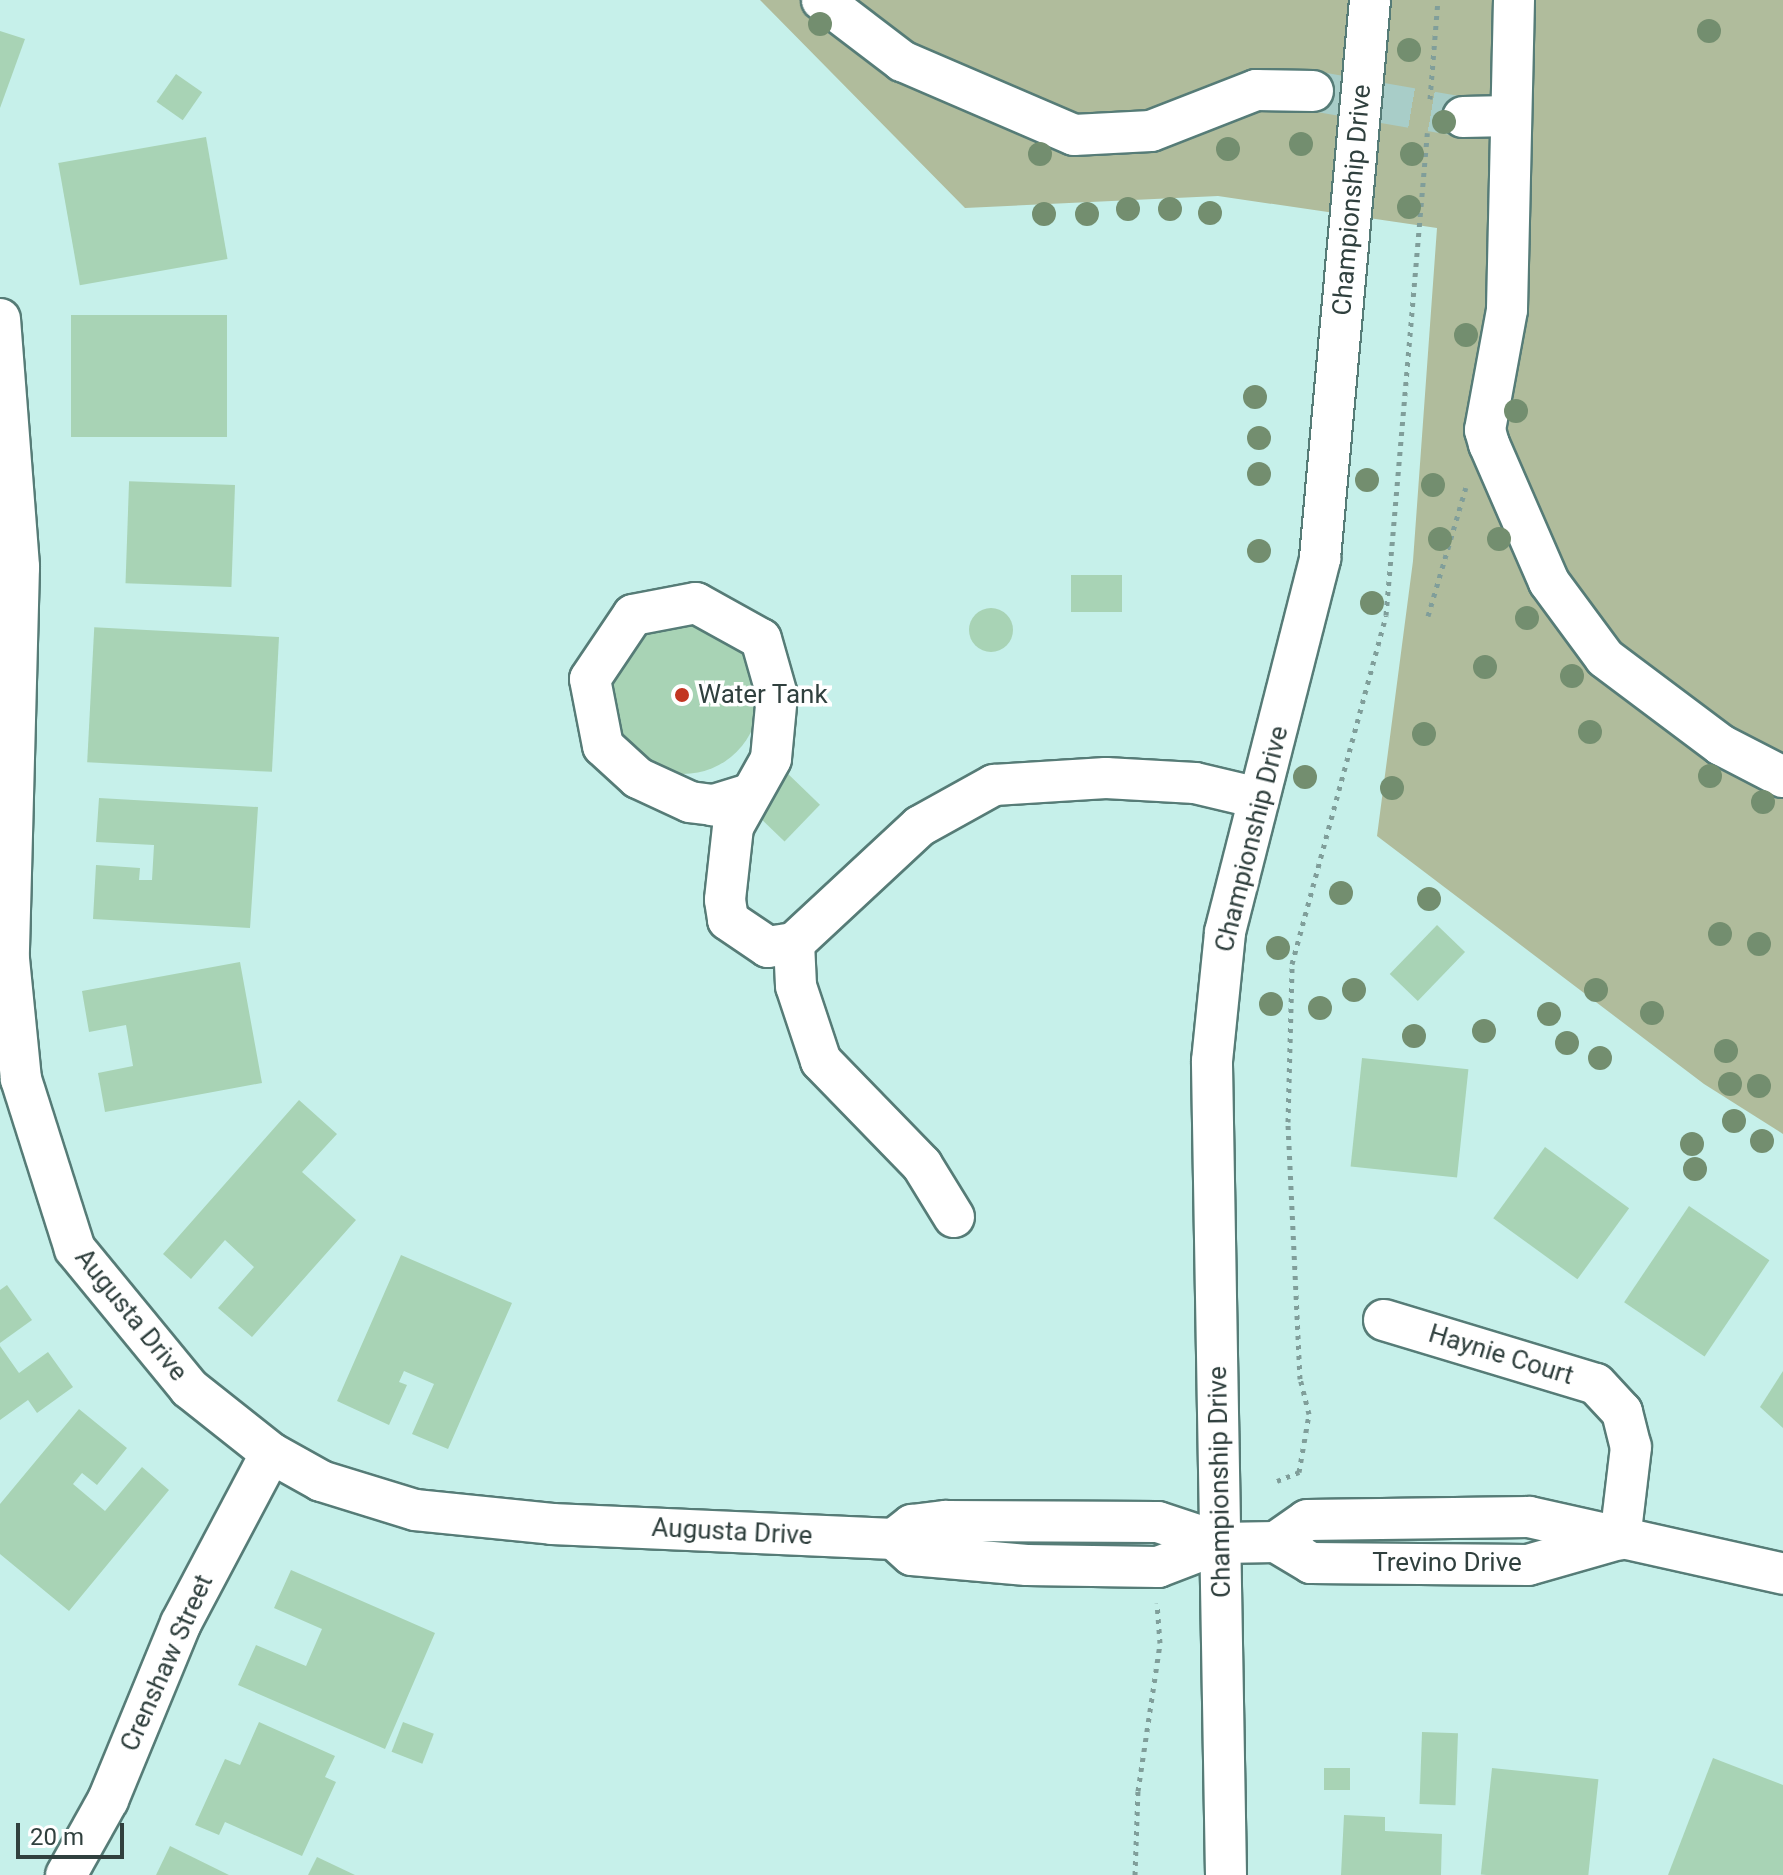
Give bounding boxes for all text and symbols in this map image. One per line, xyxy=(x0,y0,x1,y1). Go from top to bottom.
street label: Championship Drive xyxy=(1326,83,1378,317)
place label: Water Tank xyxy=(698,679,828,711)
marker: Water Tank xyxy=(673,686,691,704)
street label: Championship Drive xyxy=(1209,723,1295,955)
street label: Augusta Drive xyxy=(68,1243,194,1387)
street label: Haynie Court xyxy=(1425,1318,1577,1392)
street label: Championship Drive xyxy=(1202,1366,1238,1598)
street label: Augusta Drive xyxy=(651,1512,813,1552)
street label: Trevino Drive xyxy=(1372,1547,1522,1579)
street label: Crenshaw Street xyxy=(114,1570,220,1756)
scale bar xyxy=(20,1807,128,1857)
text: 20 m xyxy=(30,1823,84,1851)

